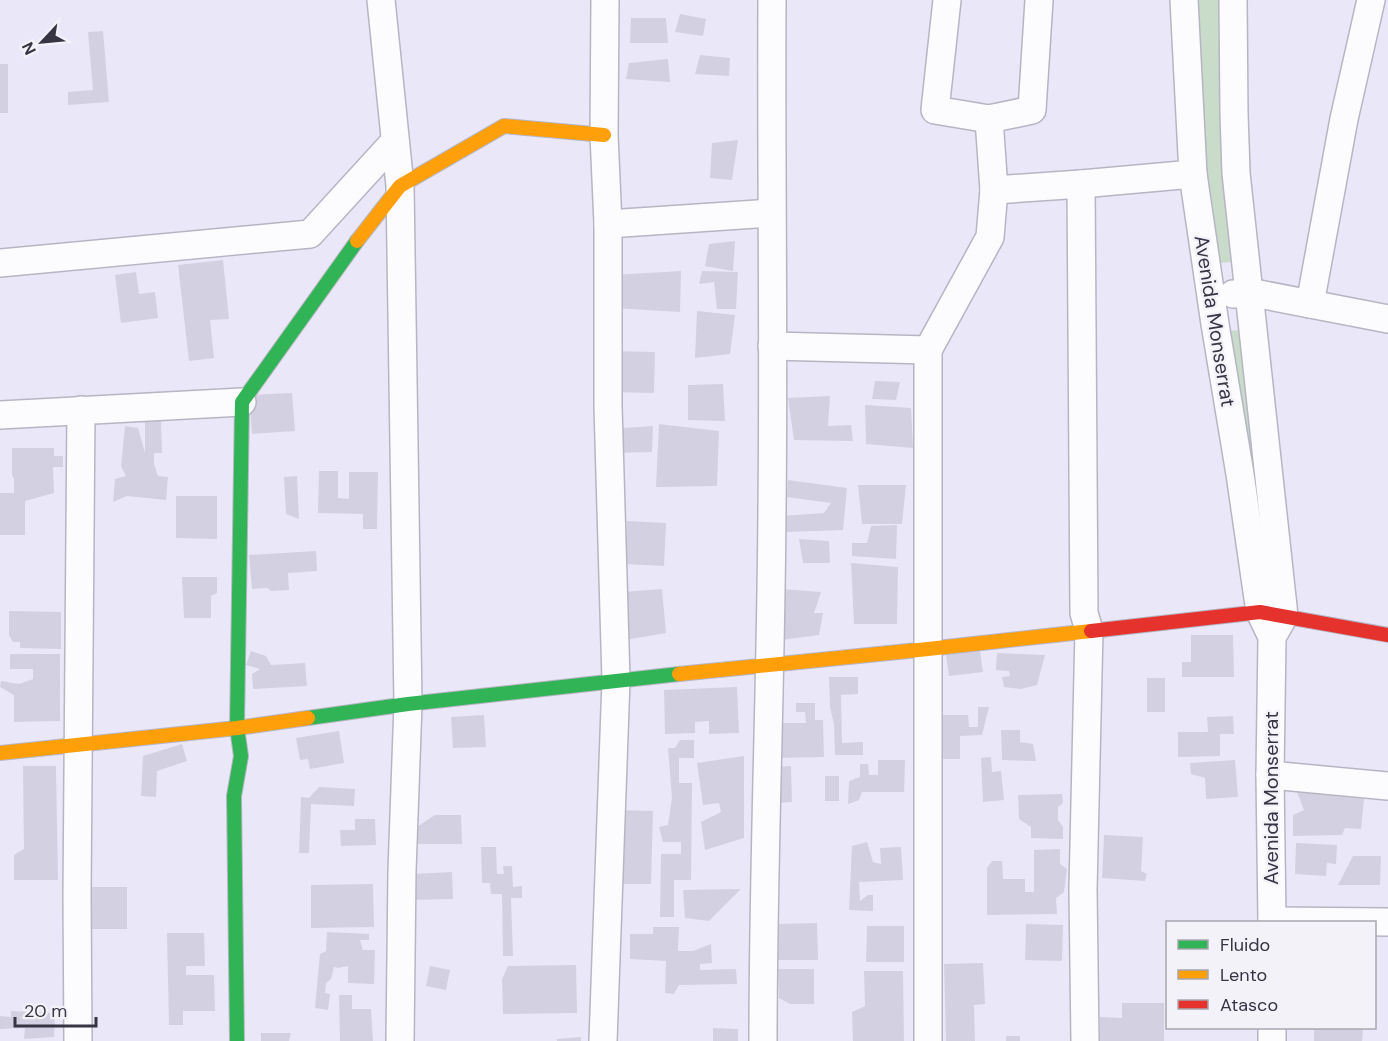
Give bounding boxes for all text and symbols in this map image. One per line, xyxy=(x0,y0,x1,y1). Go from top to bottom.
north arrow xyxy=(12,12,72,72)
text: N xyxy=(17,39,41,58)
street label: Avenida Monserrat xyxy=(1189,233,1241,409)
street label: Avenida Monserrat xyxy=(1258,711,1284,885)
legend xyxy=(1166,921,1376,1029)
text: Fluido xyxy=(1220,933,1270,957)
text: Lento xyxy=(1220,963,1267,987)
scale bar xyxy=(15,990,96,1028)
text: Atasco xyxy=(1220,993,1278,1017)
text: 20 m xyxy=(24,999,67,1023)

